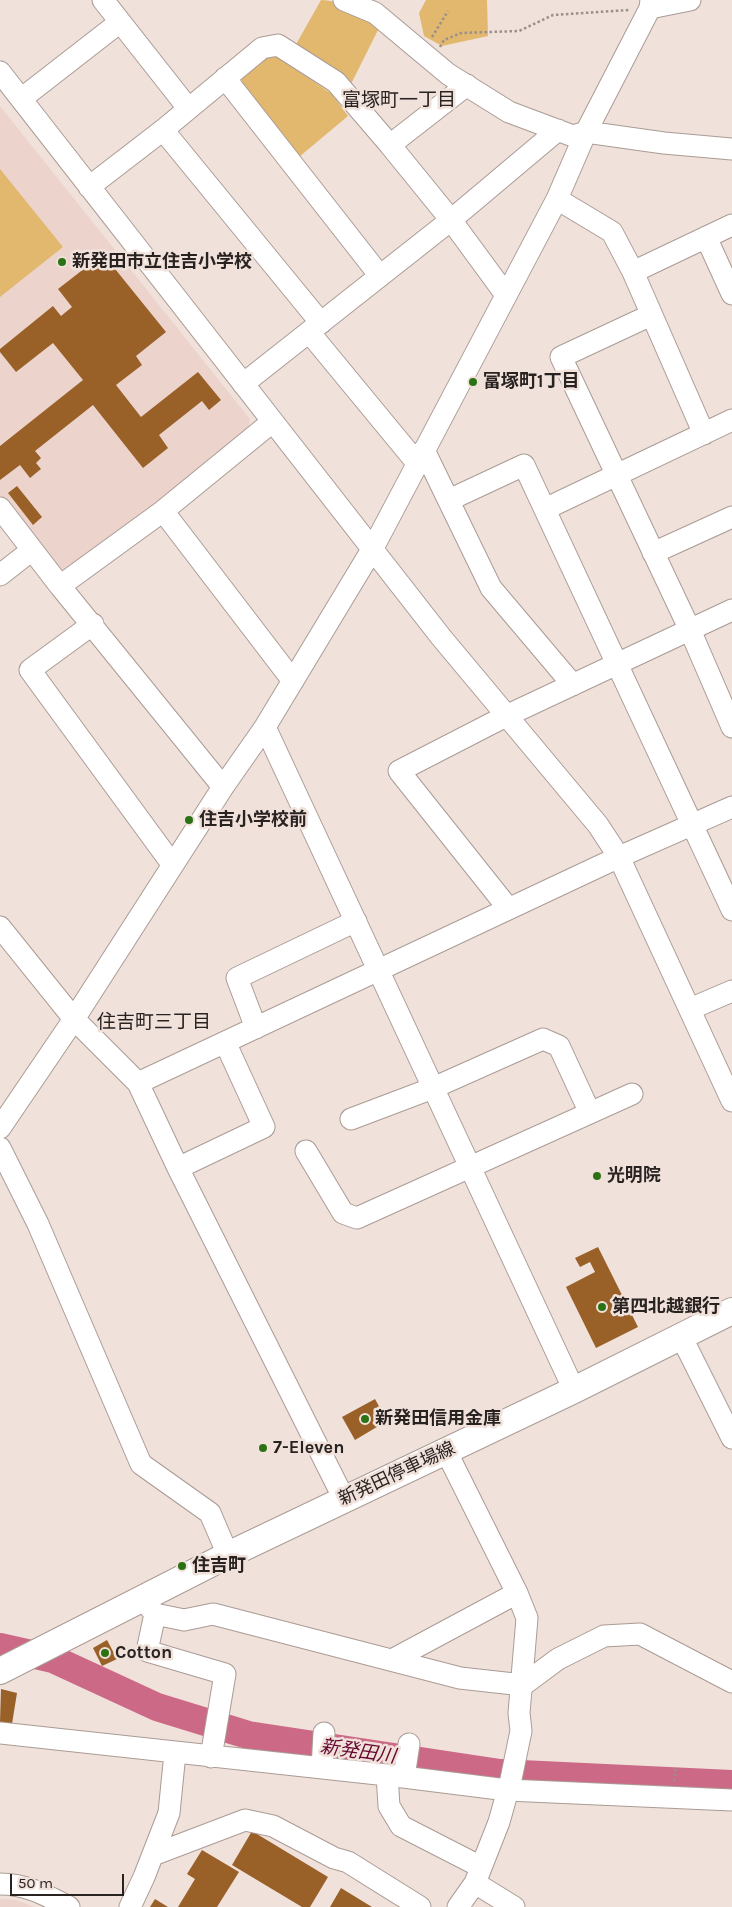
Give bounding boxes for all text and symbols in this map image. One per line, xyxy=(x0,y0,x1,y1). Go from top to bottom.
district label: 富塚町一丁目 xyxy=(342,90,456,112)
place label: 新発田市立住吉小学校 xyxy=(72,251,252,273)
marker: 新発田市立住吉小学校 xyxy=(56,256,68,268)
place label: 富塚町1丁目 xyxy=(483,371,579,393)
marker: 富塚町1丁目 xyxy=(467,376,479,388)
place label: 住吉小学校前 xyxy=(199,809,307,831)
marker: 住吉小学校前 xyxy=(183,814,195,826)
district label: 住吉町三丁目 xyxy=(97,1012,211,1034)
place label: 光明院 xyxy=(607,1165,661,1187)
marker: 光明院 xyxy=(591,1170,603,1182)
place label: 第四北越銀行 xyxy=(612,1296,720,1318)
marker: 第四北越銀行 xyxy=(596,1301,608,1313)
place label: 新発田信用金庫 xyxy=(375,1408,501,1430)
marker: 新発田信用金庫 xyxy=(359,1413,371,1425)
place label: 7-Eleven xyxy=(273,1437,344,1459)
street label: 新発田停車場線 xyxy=(335,1438,459,1510)
marker: 7-Eleven xyxy=(257,1442,269,1454)
place label: 住吉町 xyxy=(192,1555,246,1577)
marker: 住吉町 xyxy=(176,1560,188,1572)
place label: Cotton xyxy=(115,1642,172,1664)
marker: Cotton xyxy=(99,1647,111,1659)
water label: 新発田川 xyxy=(319,1735,397,1769)
scale bar xyxy=(12,1864,126,1896)
text: 50 m xyxy=(18,1874,53,1892)

